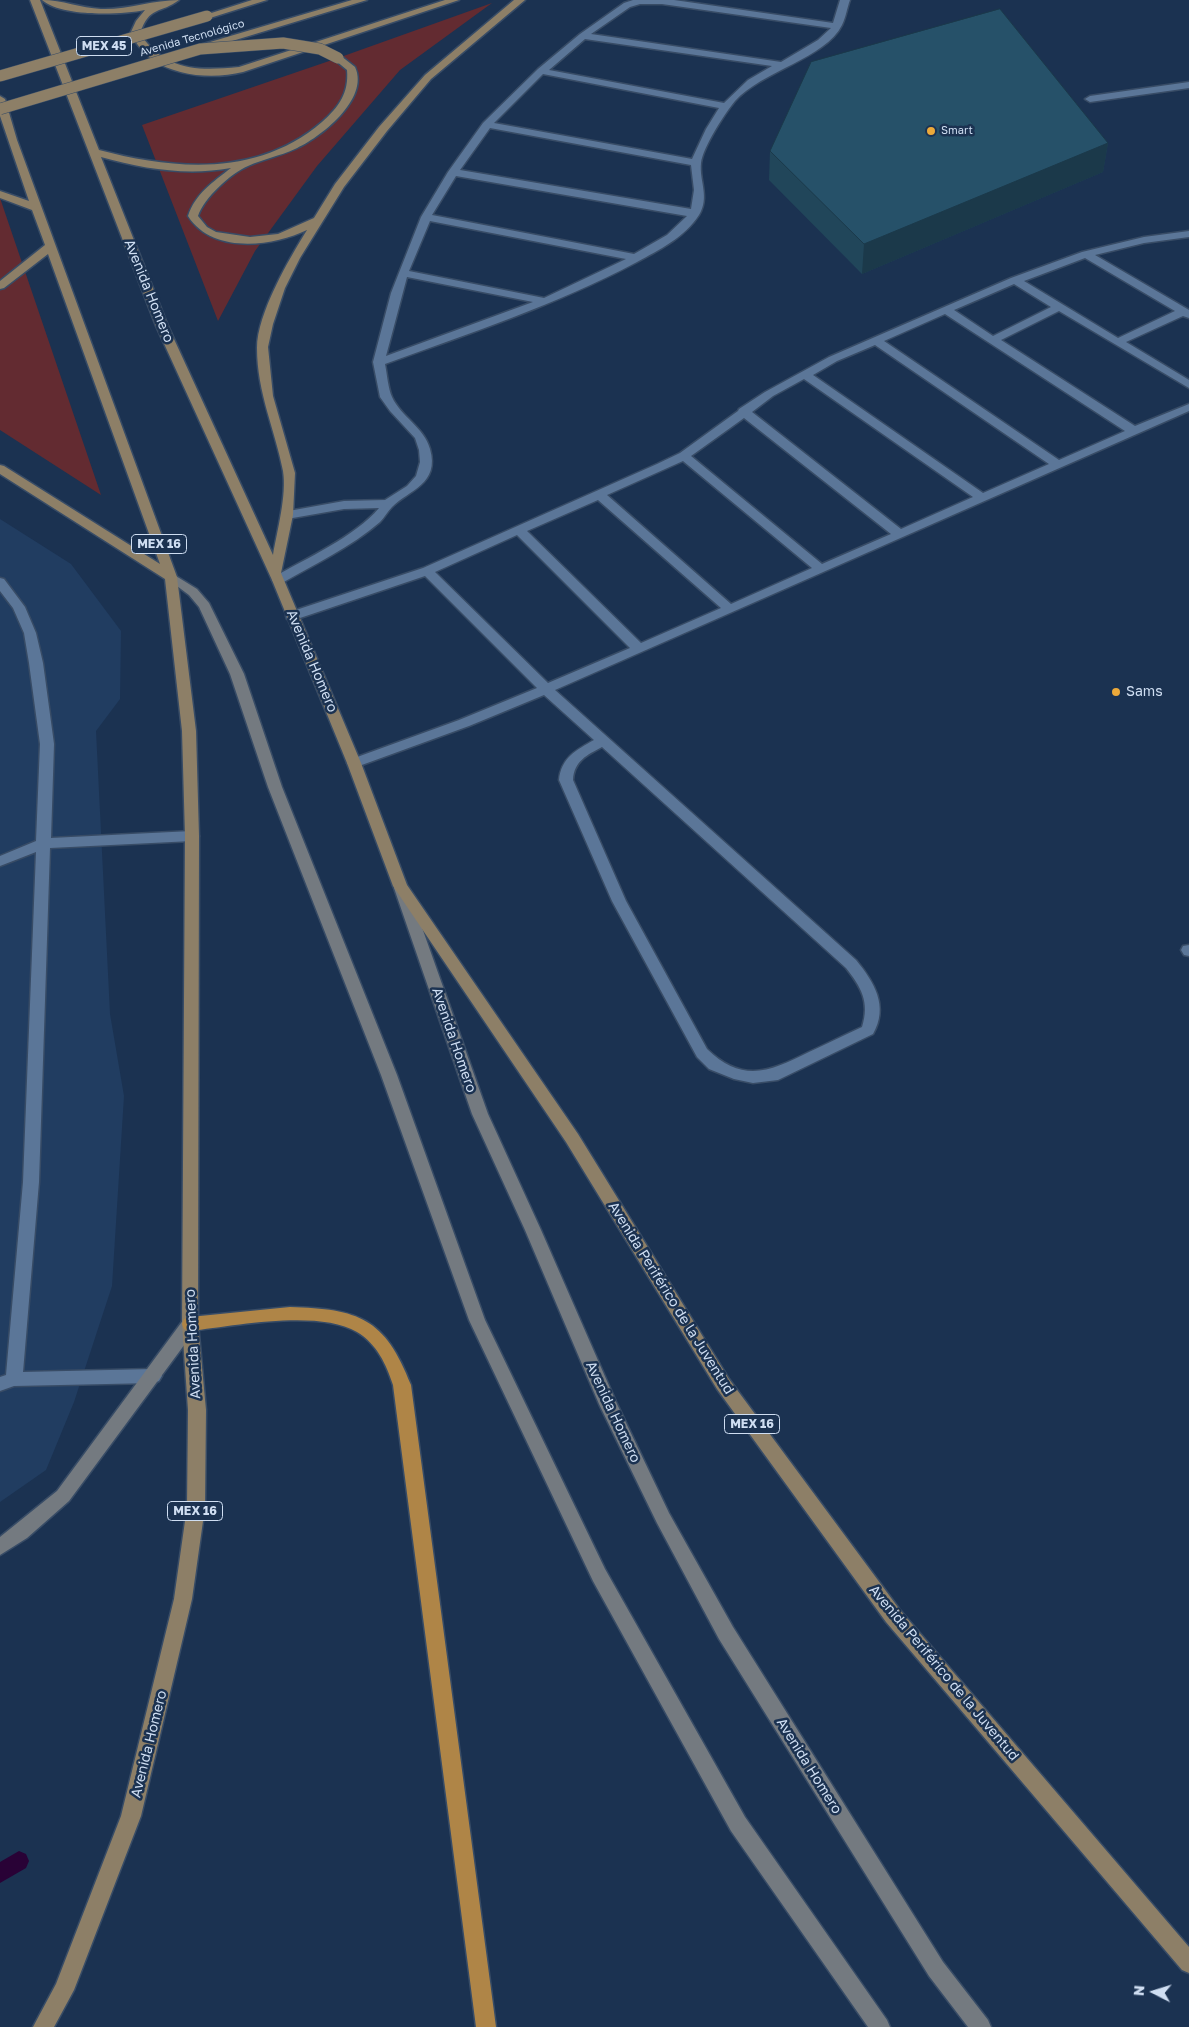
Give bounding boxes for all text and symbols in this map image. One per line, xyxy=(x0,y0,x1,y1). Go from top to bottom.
street label: Avenida Tecnológico xyxy=(138,17,246,59)
road number: MEX 45 xyxy=(76,36,132,56)
place label: Smart xyxy=(941,124,973,138)
marker: Smart xyxy=(925,125,937,137)
street label: Avenida Homero xyxy=(121,237,177,345)
road number: MEX 16 xyxy=(132,534,186,554)
street label: Avenida Homero xyxy=(283,607,341,715)
place label: Sams xyxy=(1126,684,1163,700)
marker: Sams xyxy=(1110,686,1122,698)
street label: Avenida Homero xyxy=(428,985,480,1095)
street label: Avenida Periférico de la Juventud xyxy=(605,1199,737,1397)
street label: Avenida Homero xyxy=(182,1289,204,1399)
street label: Avenida Homero xyxy=(582,1359,644,1465)
road number: MEX 16 xyxy=(724,1415,780,1434)
road number: MEX 16 xyxy=(168,1502,222,1520)
street label: Avenida Periférico de la Juventud xyxy=(866,1582,1022,1764)
street label: Avenida Homero xyxy=(128,1689,170,1799)
street label: Avenida Homero xyxy=(773,1715,845,1817)
north arrow xyxy=(1129,1967,1179,2017)
text: N xyxy=(1130,1985,1147,1997)

